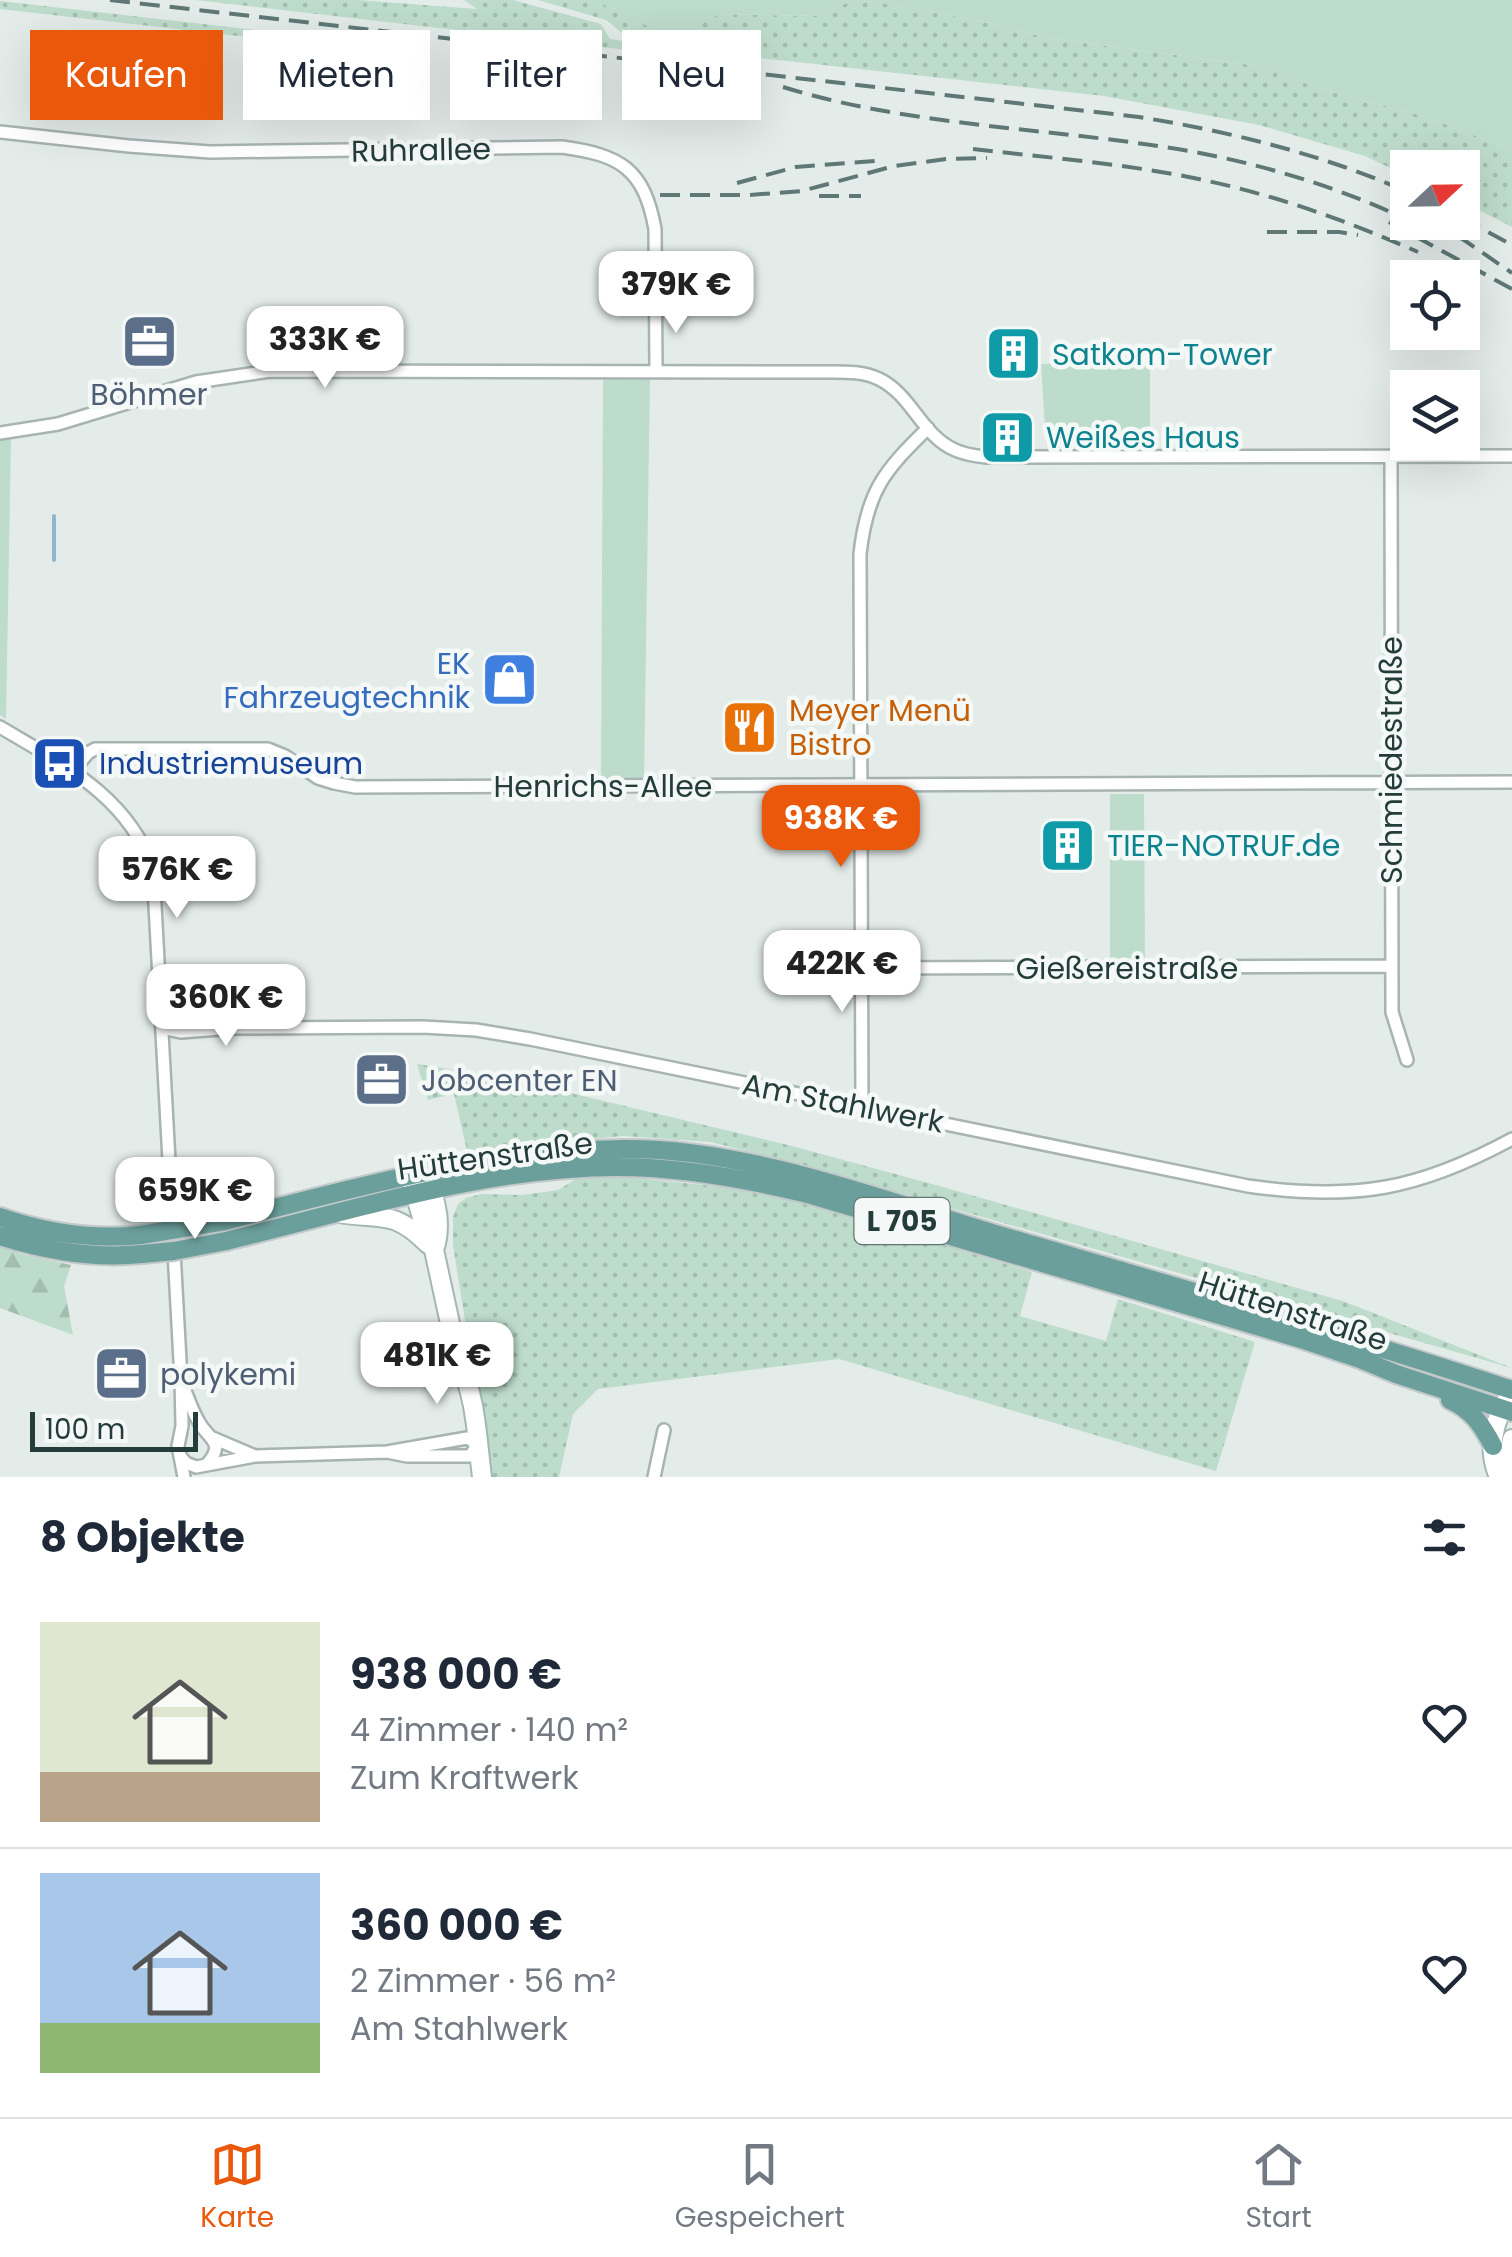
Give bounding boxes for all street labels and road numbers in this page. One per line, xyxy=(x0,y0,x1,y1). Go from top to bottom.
street label: Ruhrallee xyxy=(351,127,491,173)
street label: Schmiedestraße xyxy=(1370,636,1413,884)
street label: Henrichs-Allee xyxy=(494,765,712,808)
street label: Gießereistraße xyxy=(1016,947,1238,990)
street label: Am Stahlwerk xyxy=(739,1062,948,1144)
street label: Hüttenstraße xyxy=(395,1121,595,1191)
road number: L 705 xyxy=(854,1198,950,1244)
street label: Hüttenstraße xyxy=(1193,1260,1393,1362)

